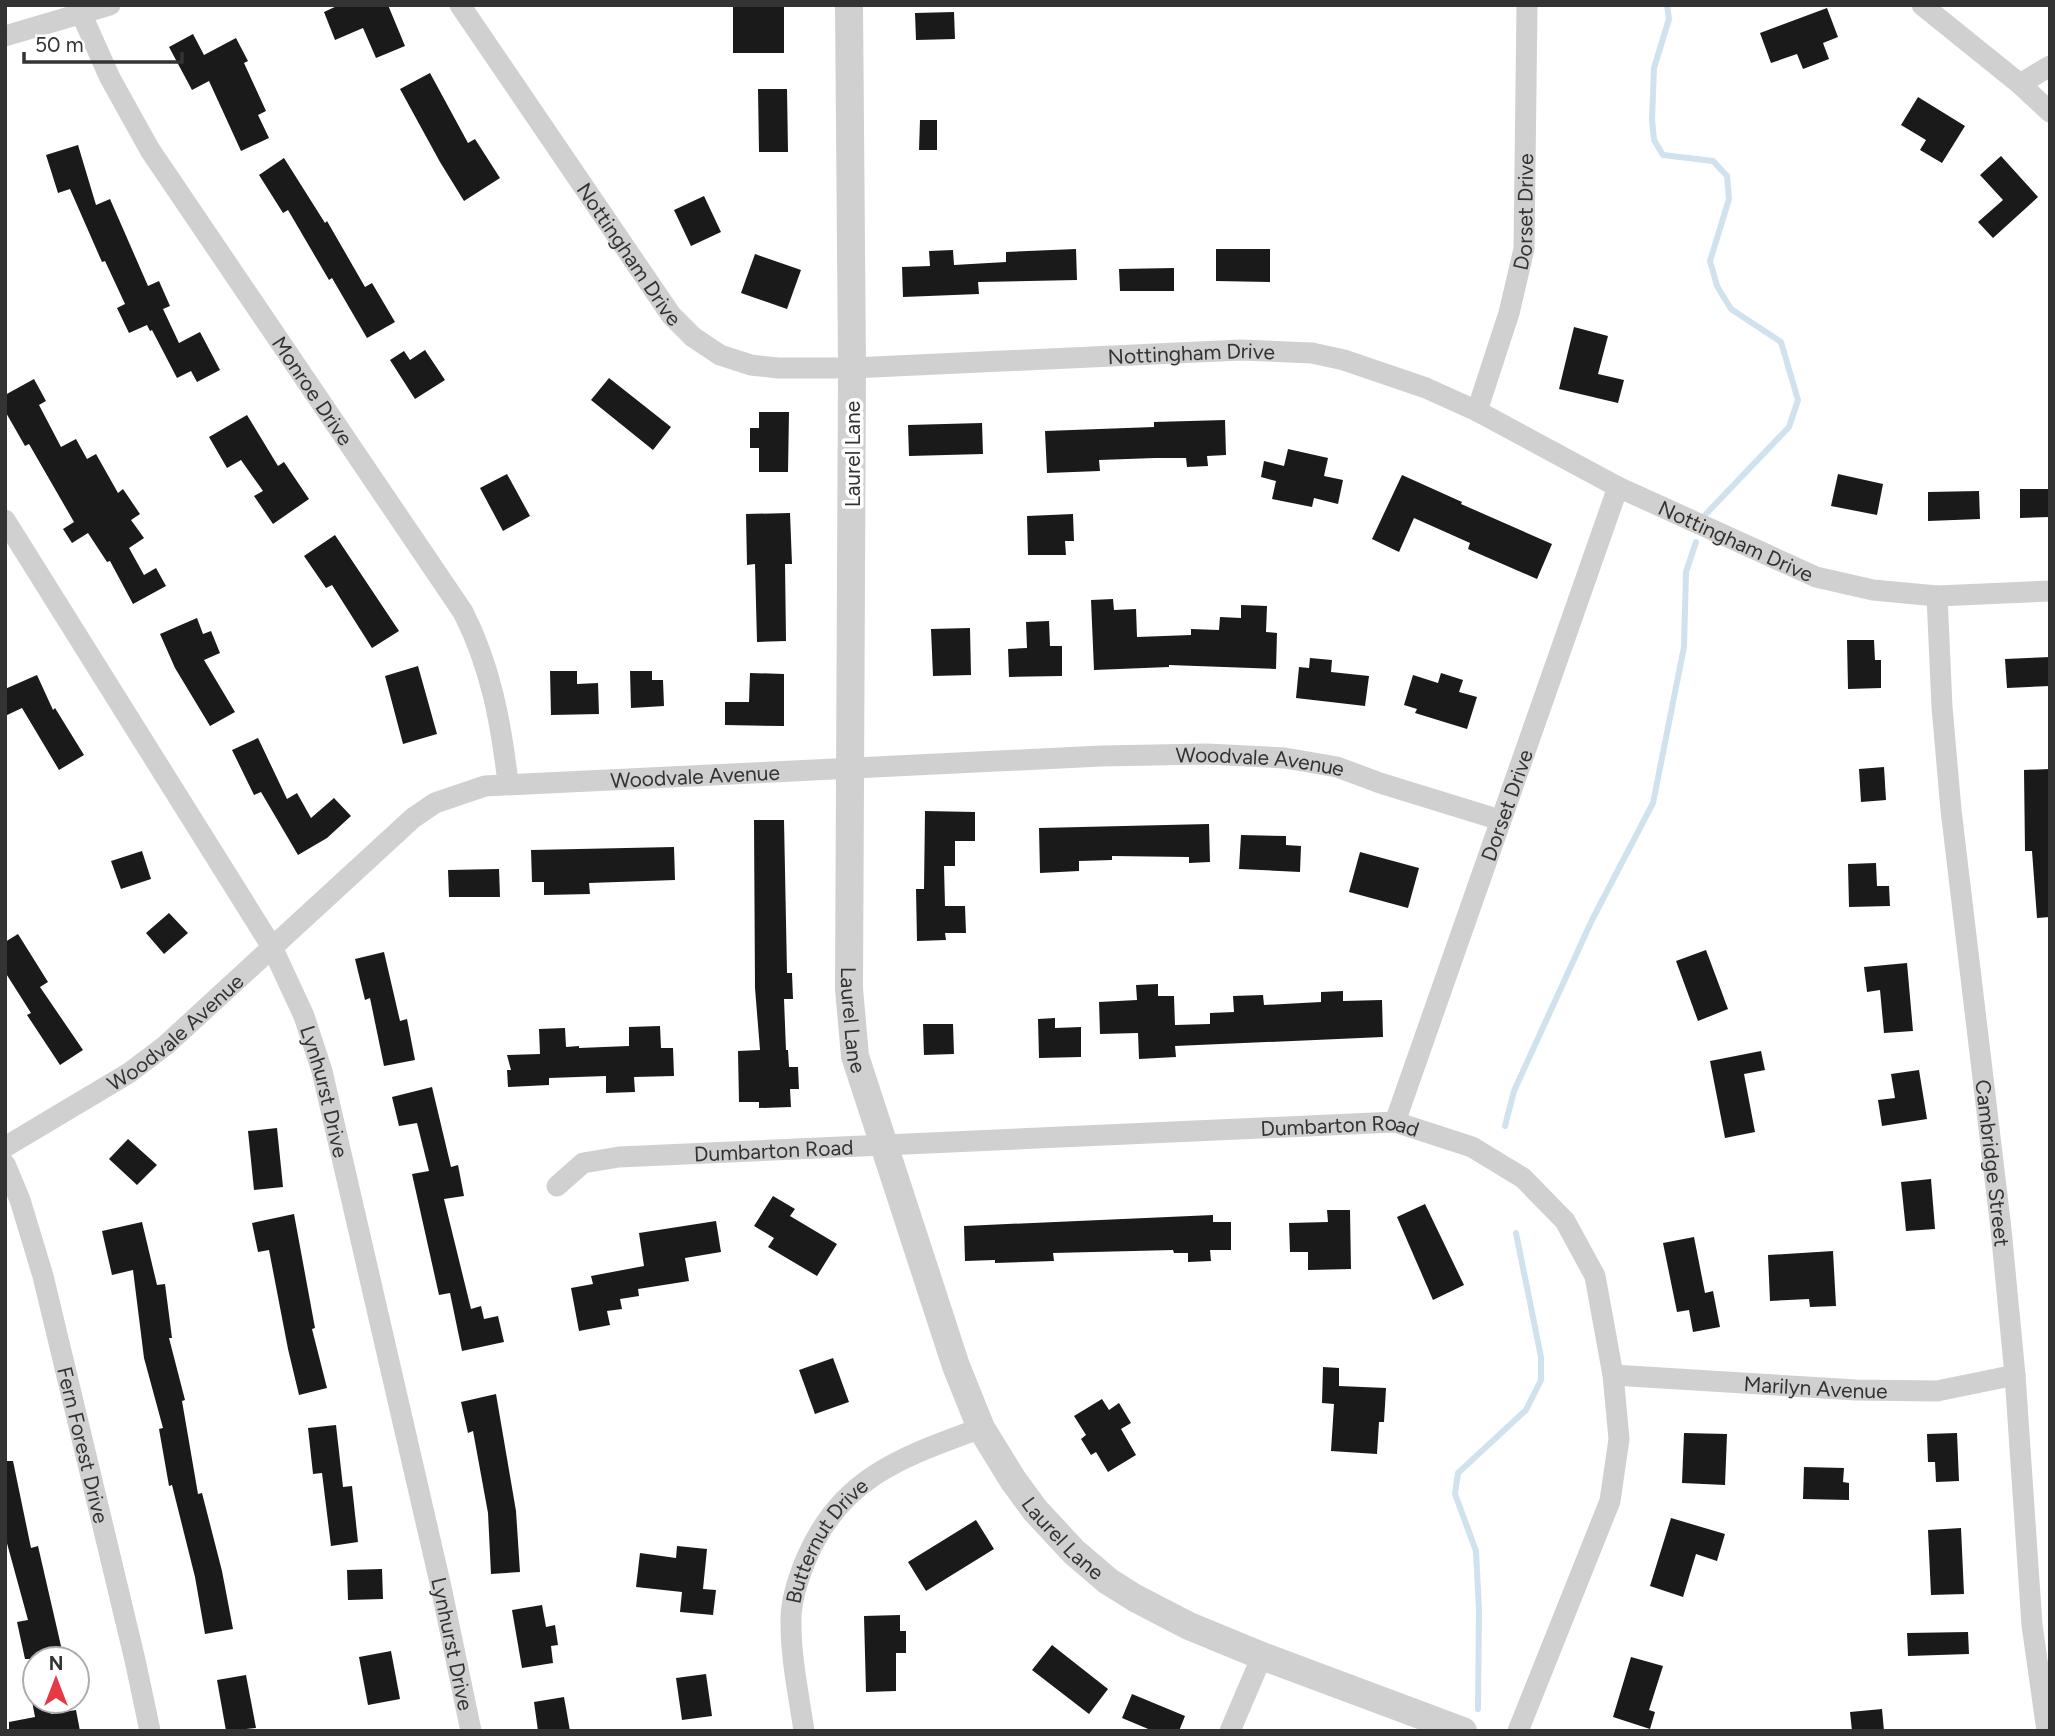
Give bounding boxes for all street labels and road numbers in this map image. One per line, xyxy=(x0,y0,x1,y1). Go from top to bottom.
street label: Dorset Drive xyxy=(1507,153,1538,272)
street label: Nottingham Drive xyxy=(572,178,687,331)
street label: Monroe Drive xyxy=(267,331,359,450)
street label: Nottingham Drive xyxy=(1107,338,1275,369)
street label: Laurel Lane xyxy=(840,401,865,507)
street label: Nottingham Drive xyxy=(1655,495,1817,587)
street label: Woodvale Avenue xyxy=(1175,741,1348,781)
street label: Dorset Drive xyxy=(1475,746,1537,864)
street label: Woodvale Avenue xyxy=(610,759,780,792)
street label: Laurel Lane xyxy=(836,967,872,1076)
street label: Woodvale Avenue xyxy=(103,968,248,1096)
street label: Lynhurst Drive xyxy=(295,1022,354,1160)
street label: Cambridge Street xyxy=(1971,1078,2015,1248)
street label: Dumbarton Road xyxy=(1260,1109,1422,1142)
street label: Dumbarton Road xyxy=(693,1134,854,1166)
street label: Fern Forest Drive xyxy=(53,1364,114,1526)
street label: Marilyn Avenue xyxy=(1743,1371,1888,1403)
street label: Butternut Drive xyxy=(780,1472,873,1606)
street label: Laurel Lane xyxy=(1017,1492,1109,1585)
street label: Lynhurst Drive xyxy=(427,1575,479,1713)

